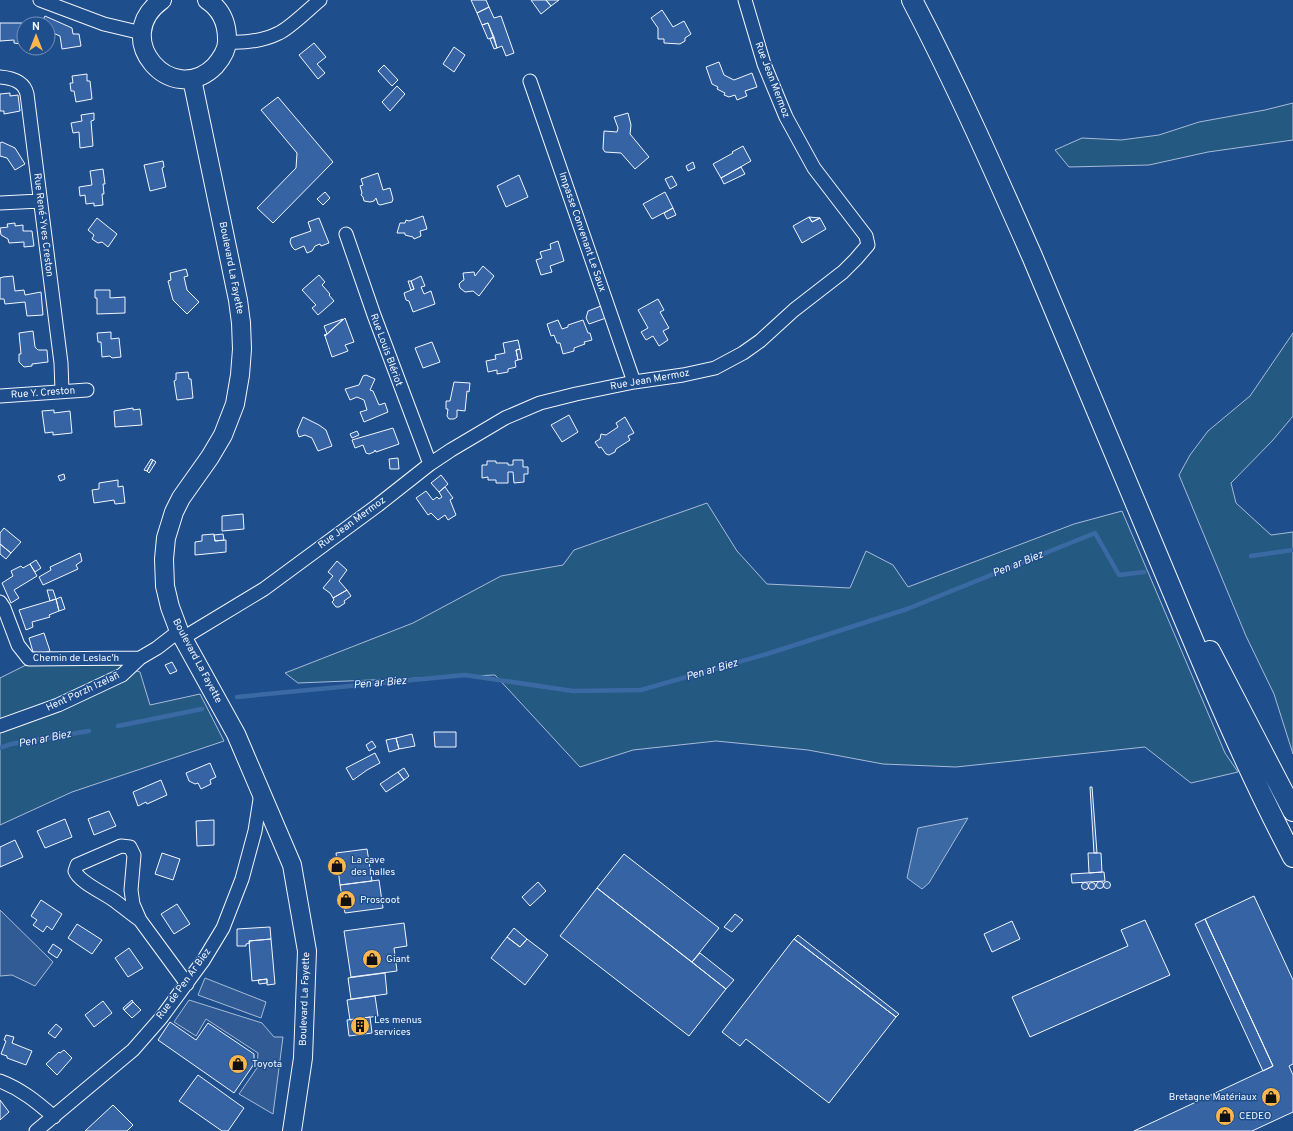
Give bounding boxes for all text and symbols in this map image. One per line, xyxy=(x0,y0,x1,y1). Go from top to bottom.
north arrow xyxy=(16,16,56,56)
text: N xyxy=(32,20,40,34)
street label: Rue Jean Mermoz xyxy=(752,40,792,120)
street label: Impasse Convenant Le Saux xyxy=(555,170,609,294)
street label: Rue René-Yves Creston xyxy=(30,172,56,278)
street label: Boulevard La Fayette xyxy=(216,221,246,315)
street label: Rue Louis Blériot xyxy=(367,312,405,388)
street label: Rue Jean Mermoz xyxy=(609,367,691,393)
street label: Rue Y. Creston xyxy=(10,384,76,402)
street label: Rue Jean Mermoz xyxy=(316,494,388,552)
water label: Pen ar Biez xyxy=(991,547,1046,580)
street label: Boulevard La Fayette xyxy=(169,616,225,706)
street label: Chemin de Leslac'h xyxy=(33,652,119,665)
water label: Pen ar Biez xyxy=(684,656,740,684)
street label: Hent Porzh Izelañ xyxy=(44,669,122,715)
water label: Pen ar Biez xyxy=(353,674,408,692)
water label: Pen ar Biez xyxy=(17,727,73,751)
place label: La cave des halles xyxy=(351,854,395,879)
shop icon: La cave des halles xyxy=(326,855,348,877)
shop icon: Proscoot xyxy=(335,889,357,911)
place label: Proscoot xyxy=(360,894,400,907)
street label: Rue de Pen Ar Biez xyxy=(154,946,214,1022)
shop icon: Giant xyxy=(361,948,383,970)
street label: Boulevard La Fayette xyxy=(297,952,313,1046)
place label: Giant xyxy=(386,953,410,966)
place label: Les menus services xyxy=(374,1014,422,1039)
building icon: Les menus services xyxy=(349,1015,371,1037)
shop icon: Toyota xyxy=(227,1053,249,1075)
place label: Toyota xyxy=(252,1058,282,1071)
shop icon: Bretagne Matériaux xyxy=(1260,1086,1282,1108)
place label: Bretagne Matériaux xyxy=(1169,1091,1257,1104)
shop icon: CEDEO xyxy=(1214,1105,1236,1127)
place label: CEDEO xyxy=(1239,1110,1271,1123)

